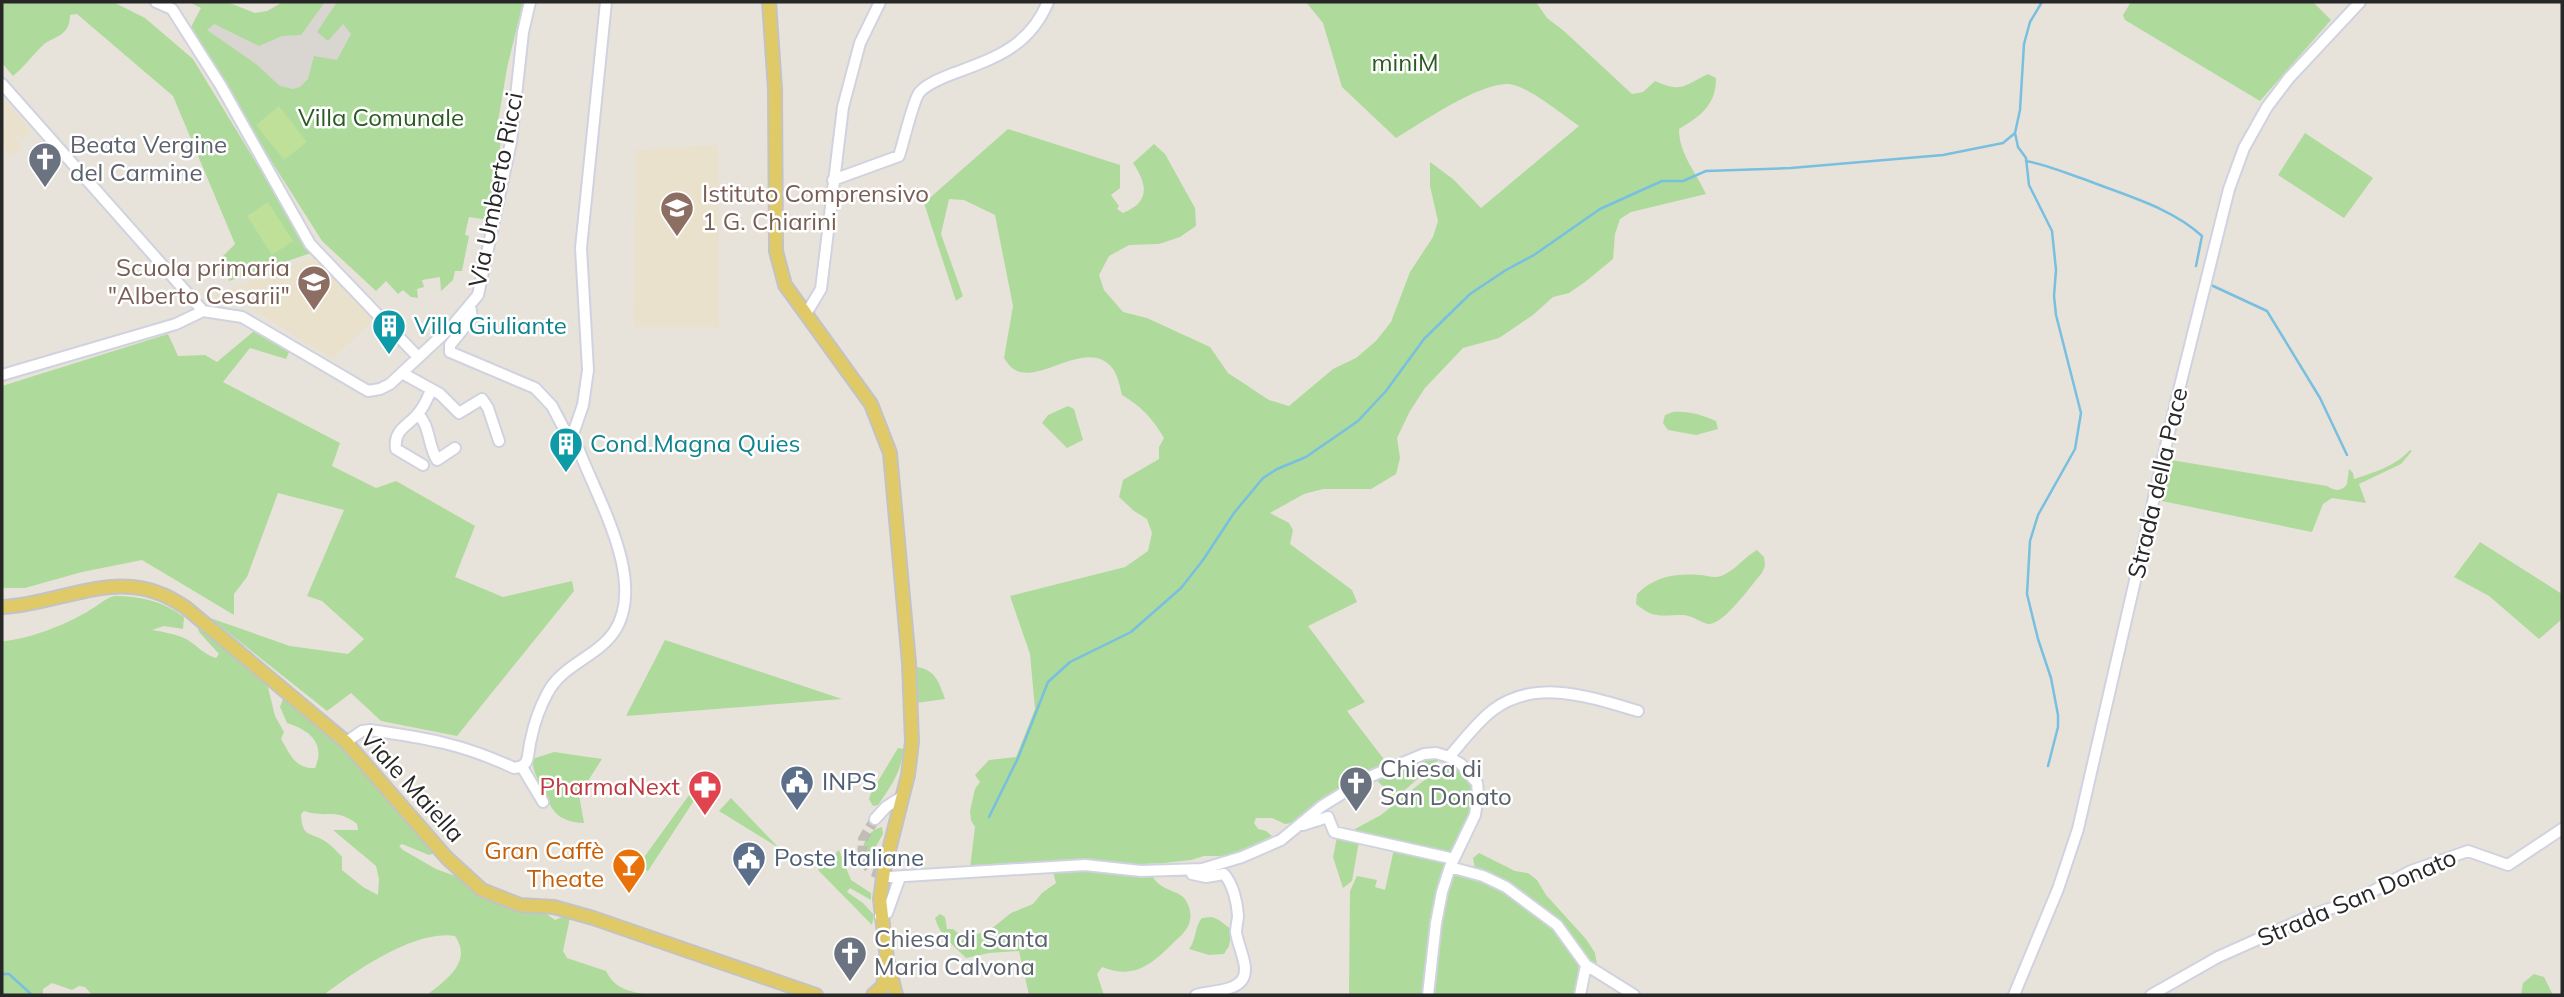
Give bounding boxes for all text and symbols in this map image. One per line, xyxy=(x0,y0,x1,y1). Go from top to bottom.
park label: miniM xyxy=(1371,47,1439,77)
street label: Via Umberto Ricci xyxy=(461,90,529,290)
park label: Villa Comunale xyxy=(298,102,464,132)
place label: Beata Vergine del Carmine xyxy=(70,129,227,187)
church icon: Beata Vergine del Carmine xyxy=(26,140,64,189)
place label: Istituto Comprensivo 1 G. Chiarini xyxy=(702,178,929,236)
school or university icon: Istituto Comprensivo 1 G. Chiarini xyxy=(658,189,696,238)
place label: Scuola primaria "Alberto Cesarii" xyxy=(108,252,290,310)
school or university icon: Scuola primaria "Alberto Cesarii" xyxy=(295,263,333,312)
building icon: Villa Giuliante xyxy=(370,307,408,356)
place label: Villa Giuliante xyxy=(414,310,567,340)
street label: Strada della Pace xyxy=(2120,384,2194,581)
building icon: Cond.Magna Quies xyxy=(547,425,585,474)
place label: Cond.Magna Quies xyxy=(590,428,800,458)
street label: Viale Maiella xyxy=(354,723,471,848)
place label: Chiesa di San Donato xyxy=(1380,753,1512,811)
public building icon: INPS xyxy=(778,763,816,812)
church icon: Chiesa di San Donato xyxy=(1337,764,1375,813)
place label: INPS xyxy=(822,766,877,796)
pharmacy icon: PharmaNext xyxy=(686,768,724,817)
place label: PharmaNext xyxy=(540,771,680,801)
place label: Gran Caffè Theate xyxy=(484,835,604,893)
public building icon: Poste Italiane xyxy=(730,839,768,888)
place label: Poste Italiane xyxy=(774,842,924,872)
street label: Strada San Donato xyxy=(2253,842,2461,953)
bar icon: Gran Caffè Theate xyxy=(610,846,648,895)
place label: Chiesa di Santa Maria Calvona xyxy=(874,923,1048,981)
church icon: Chiesa di Santa Maria Calvona xyxy=(831,934,869,983)

